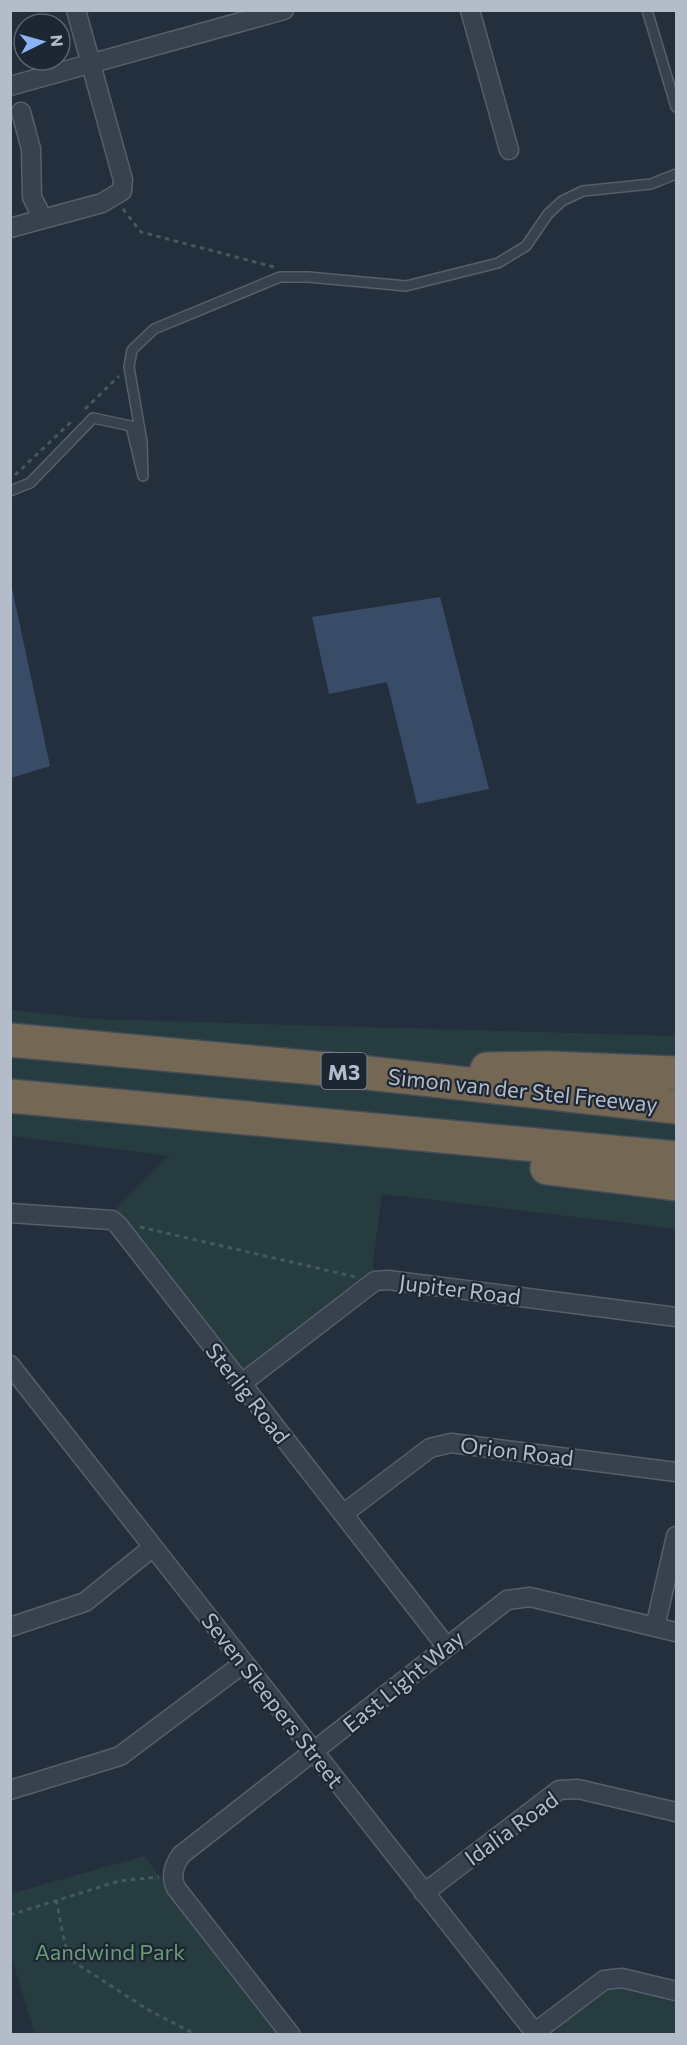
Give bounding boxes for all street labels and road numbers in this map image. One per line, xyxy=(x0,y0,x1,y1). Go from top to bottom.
road number: M3 xyxy=(322,1053,366,1089)
street label: Simon van der Stel Freeway xyxy=(387,1062,659,1118)
street label: Jupiter Road xyxy=(398,1268,522,1310)
street label: Sterlig Road xyxy=(200,1337,296,1449)
street label: Orion Road xyxy=(459,1431,575,1471)
street label: Seven Sleepers Street xyxy=(196,1607,350,1793)
street label: East Light Way xyxy=(337,1624,469,1738)
street label: Idalia Road xyxy=(459,1785,563,1871)

